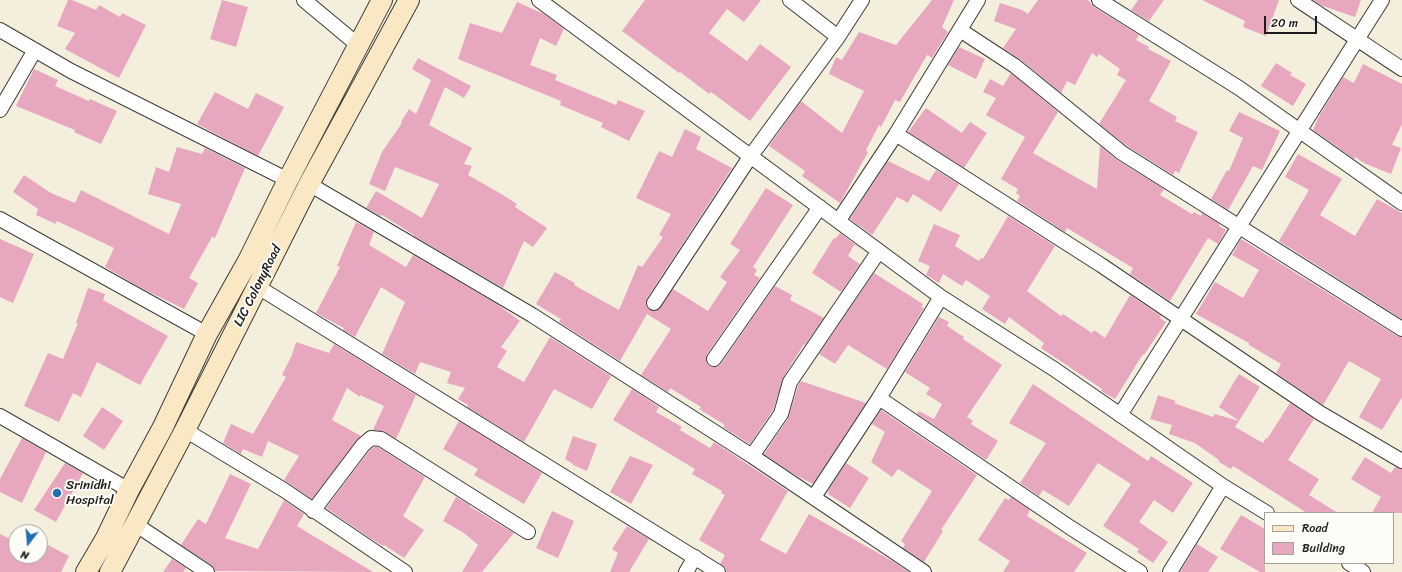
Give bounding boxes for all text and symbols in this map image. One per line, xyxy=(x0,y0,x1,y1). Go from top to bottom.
scale bar xyxy=(1266,8,1319,34)
text: 20 m xyxy=(1271,12,1298,34)
street label: LIC ColonyRoad xyxy=(231,243,285,329)
place label: Srinidhi Hospital xyxy=(66,478,114,509)
marker: Srinidhi Hospital xyxy=(51,487,63,499)
legend xyxy=(1264,512,1394,564)
text: Road xyxy=(1302,517,1328,539)
north arrow xyxy=(8,524,48,564)
text: Building xyxy=(1302,537,1345,559)
text: N xyxy=(19,545,31,565)

